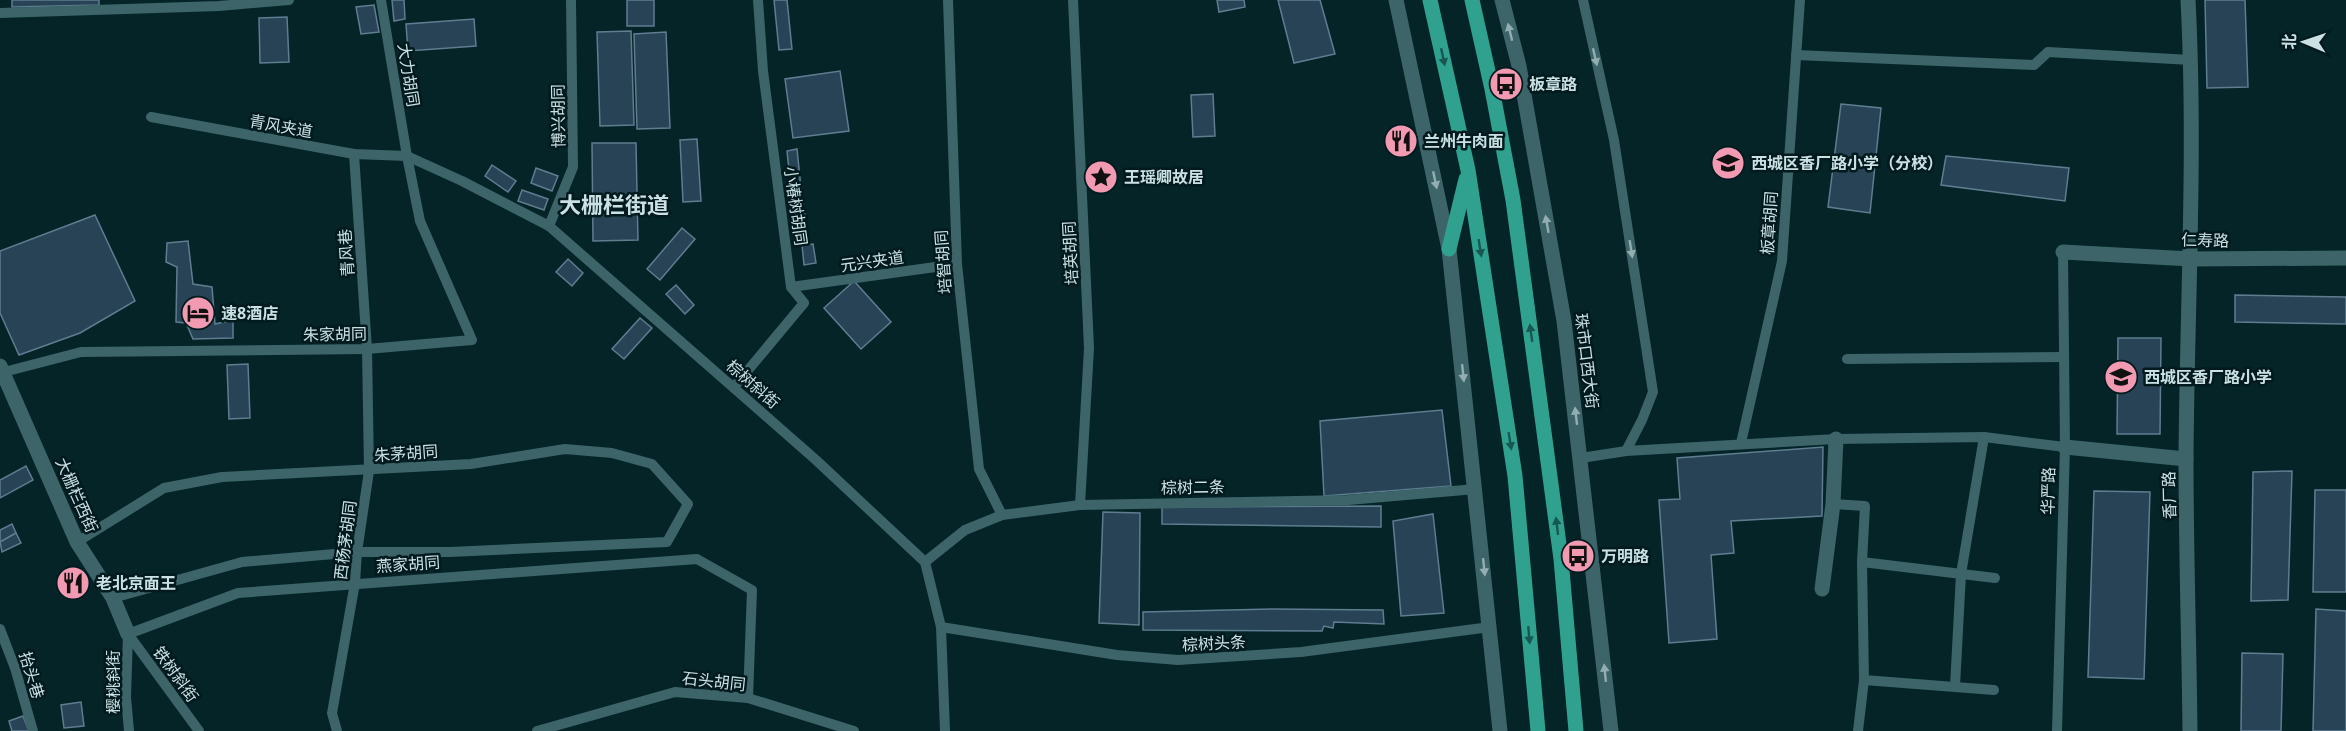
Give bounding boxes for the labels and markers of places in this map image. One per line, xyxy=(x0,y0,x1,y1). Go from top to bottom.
bus stop icon: 板章路 xyxy=(1488,66,1524,102)
place label: 板章路 xyxy=(1529,73,1577,95)
restaurant icon: 兰州牛肉面 xyxy=(1383,123,1419,159)
place label: 兰州牛肉面 xyxy=(1424,130,1504,152)
school or university icon: 西城区香厂路小学（分校） xyxy=(1710,145,1746,181)
place label: 西城区香厂路小学（分校） xyxy=(1751,152,1943,174)
place icon: 王瑶卿故居 xyxy=(1083,159,1119,195)
place label: 王瑶卿故居 xyxy=(1124,166,1204,188)
hotel icon: 速8酒店 xyxy=(180,295,216,331)
place label: 速8酒店 xyxy=(221,302,278,324)
school or university icon: 西城区香厂路小学 xyxy=(2103,359,2139,395)
place label: 西城区香厂路小学 xyxy=(2144,366,2272,388)
bus stop icon: 万明路 xyxy=(1560,538,1596,574)
place label: 万明路 xyxy=(1601,545,1649,567)
restaurant icon: 老北京面王 xyxy=(55,565,91,601)
place label: 老北京面王 xyxy=(96,572,176,594)

